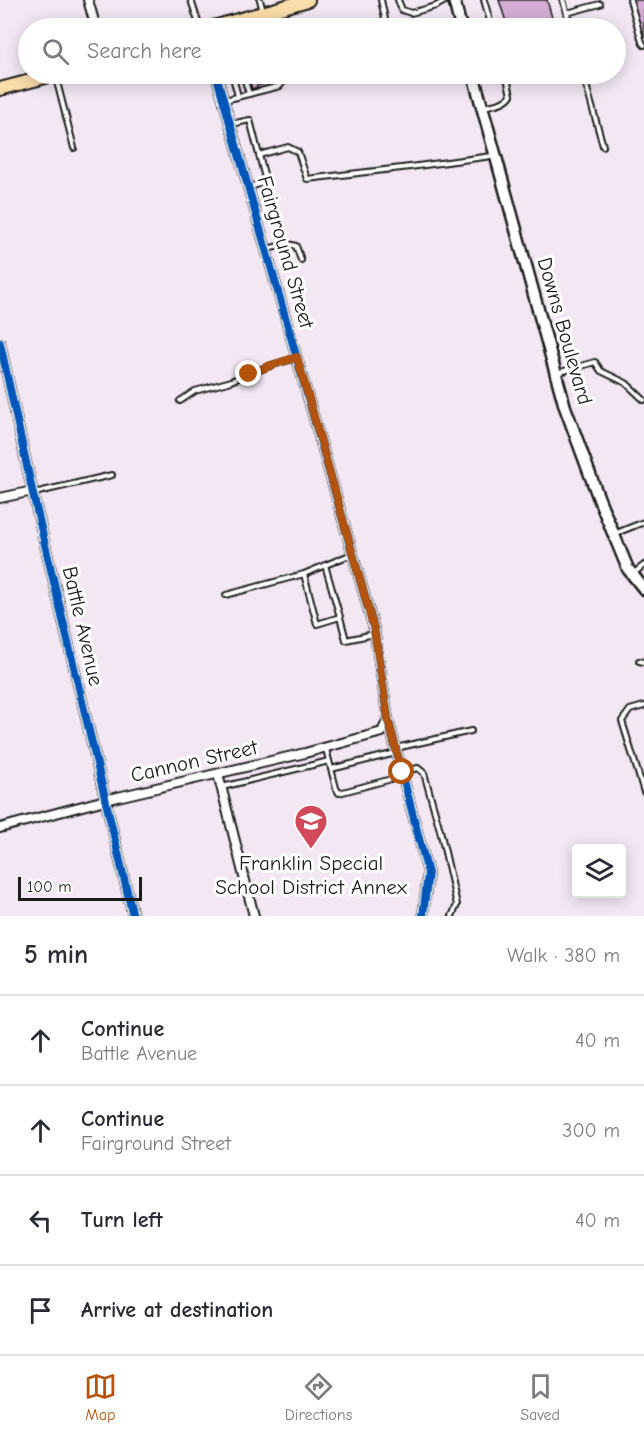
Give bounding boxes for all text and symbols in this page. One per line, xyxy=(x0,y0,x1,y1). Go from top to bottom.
search box xyxy=(18,18,626,84)
icon: search xyxy=(39,35,72,68)
text: Search here xyxy=(87,38,202,64)
street label: Fairground Street xyxy=(253,173,320,332)
street label: Downs Boulevard xyxy=(533,255,597,407)
route end xyxy=(235,360,261,386)
street label: Battle Avenue xyxy=(58,564,108,688)
street label: Cannon Street xyxy=(128,735,261,787)
route start xyxy=(388,758,414,784)
school or university icon: Franklin Special School District Annex xyxy=(293,803,329,850)
map controls xyxy=(572,844,626,898)
button: layers xyxy=(572,844,626,898)
place label: Franklin Special School District Annex xyxy=(215,851,407,899)
scale bar xyxy=(18,874,142,902)
text: 100 m xyxy=(27,878,71,896)
text: 5 min xyxy=(24,940,88,970)
text: Walk · 380 m xyxy=(507,944,620,967)
text: Continue xyxy=(81,1016,164,1042)
icon: ahead xyxy=(24,1024,57,1057)
text: 40 m xyxy=(575,1029,620,1052)
text: Battle Avenue xyxy=(81,1042,197,1065)
text: Continue xyxy=(81,1106,164,1132)
icon: ahead xyxy=(24,1114,57,1147)
text: 300 m xyxy=(562,1119,620,1142)
text: Fairground Street xyxy=(81,1132,231,1155)
icon: left xyxy=(24,1204,57,1237)
text: Turn left xyxy=(81,1207,163,1233)
text: 40 m xyxy=(575,1209,620,1232)
icon: arrive xyxy=(24,1294,57,1327)
text: Arrive at destination xyxy=(81,1297,273,1323)
tab: Map xyxy=(84,1370,117,1424)
tab: Directions xyxy=(285,1370,352,1424)
tab: Saved xyxy=(520,1370,560,1424)

